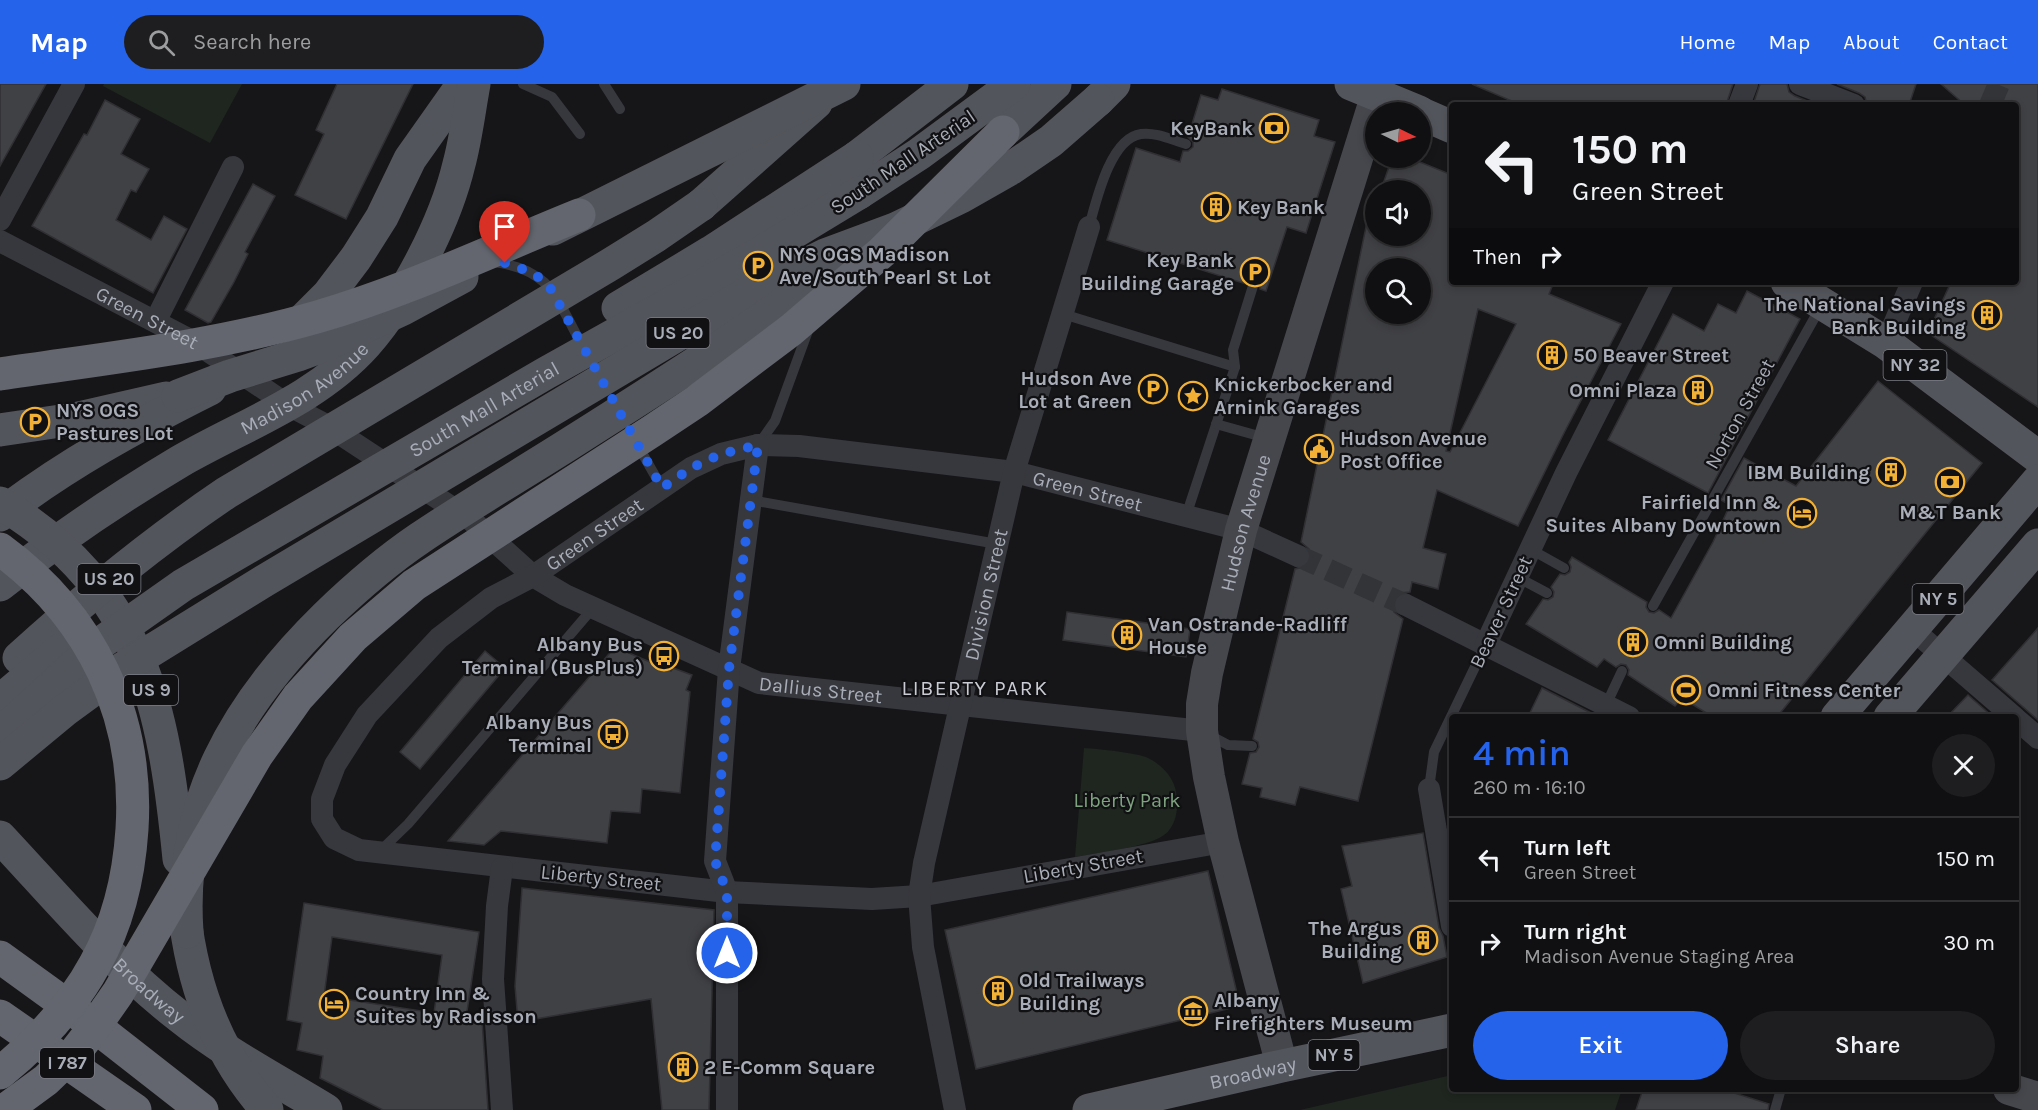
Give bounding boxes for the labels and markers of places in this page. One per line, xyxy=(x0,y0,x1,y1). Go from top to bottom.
bank icon: KeyBank xyxy=(1258,112,1290,144)
place label: KeyBank xyxy=(1170,117,1253,140)
building icon: Key Bank xyxy=(1200,191,1232,223)
place label: Key Bank xyxy=(1237,196,1325,219)
pin xyxy=(479,201,530,263)
place label: NYS OGS Madison Ave/South Pearl St Lot xyxy=(779,243,991,289)
place label: Key Bank Building Garage xyxy=(1081,249,1234,295)
parking icon: NYS OGS Madison Ave/South Pearl St Lot xyxy=(742,250,774,282)
parking icon: Key Bank Building Garage xyxy=(1239,256,1271,288)
place label: The National Savings Bank Building xyxy=(1764,293,1966,339)
building icon: The National Savings Bank Building xyxy=(1971,299,2003,331)
building icon: 50 Beaver Street xyxy=(1536,339,1568,371)
place label: 50 Beaver Street xyxy=(1573,344,1729,367)
place label: Hudson Ave Lot at Green xyxy=(1018,367,1132,413)
parking icon: Hudson Ave Lot at Green xyxy=(1137,373,1169,405)
place label: Knickerbocker and Arnink Garages xyxy=(1214,373,1393,419)
building icon: Omni Plaza xyxy=(1682,374,1714,406)
place label: Omni Plaza xyxy=(1569,379,1677,402)
place icon: Knickerbocker and Arnink Garages xyxy=(1177,380,1209,412)
place label: NYS OGS Pastures Lot xyxy=(56,399,174,445)
parking icon: NYS OGS Pastures Lot xyxy=(19,406,51,438)
place label: Hudson Avenue Post Office xyxy=(1340,427,1487,473)
public building icon: Hudson Avenue Post Office xyxy=(1303,433,1335,465)
building icon: IBM Building xyxy=(1875,456,1907,488)
place label: IBM Building xyxy=(1747,461,1870,484)
bank icon: M&T Bank xyxy=(1934,466,1966,498)
place label: Fairfield Inn & Suites Albany Downtown xyxy=(1545,491,1781,537)
hotel icon: Fairfield Inn & Suites Albany Downtown xyxy=(1786,497,1818,529)
place label: M&T Bank xyxy=(1899,501,2001,524)
place label: Van Ostrande-Radliff House xyxy=(1148,613,1348,659)
building icon: Van Ostrande-Radliff House xyxy=(1111,619,1143,651)
building icon: Omni Building xyxy=(1617,626,1649,658)
place label: Omni Building xyxy=(1654,631,1792,654)
place label: Albany Bus Terminal (BusPlus) xyxy=(462,633,643,679)
bus stop icon: Albany Bus Terminal (BusPlus) xyxy=(648,640,680,672)
sports icon: Omni Fitness Center xyxy=(1670,674,1702,706)
place label: Omni Fitness Center xyxy=(1707,679,1901,702)
place label: Albany Bus Terminal xyxy=(486,711,592,757)
bus stop icon: Albany Bus Terminal xyxy=(597,718,629,750)
place label: The Argus Building xyxy=(1308,917,1402,963)
building icon: The Argus Building xyxy=(1407,924,1439,956)
place label: Old Trailways Building xyxy=(1019,969,1145,1015)
building icon: Old Trailways Building xyxy=(982,975,1014,1007)
place label: Country Inn & Suites by Radisson xyxy=(355,982,537,1028)
hotel icon: Country Inn & Suites by Radisson xyxy=(318,988,350,1020)
place label: Albany Firefighters Museum xyxy=(1214,989,1413,1035)
museum icon: Albany Firefighters Museum xyxy=(1177,995,1209,1027)
building icon: 2 E-Comm Square xyxy=(667,1051,699,1083)
place label: 2 E-Comm Square xyxy=(704,1056,875,1079)

